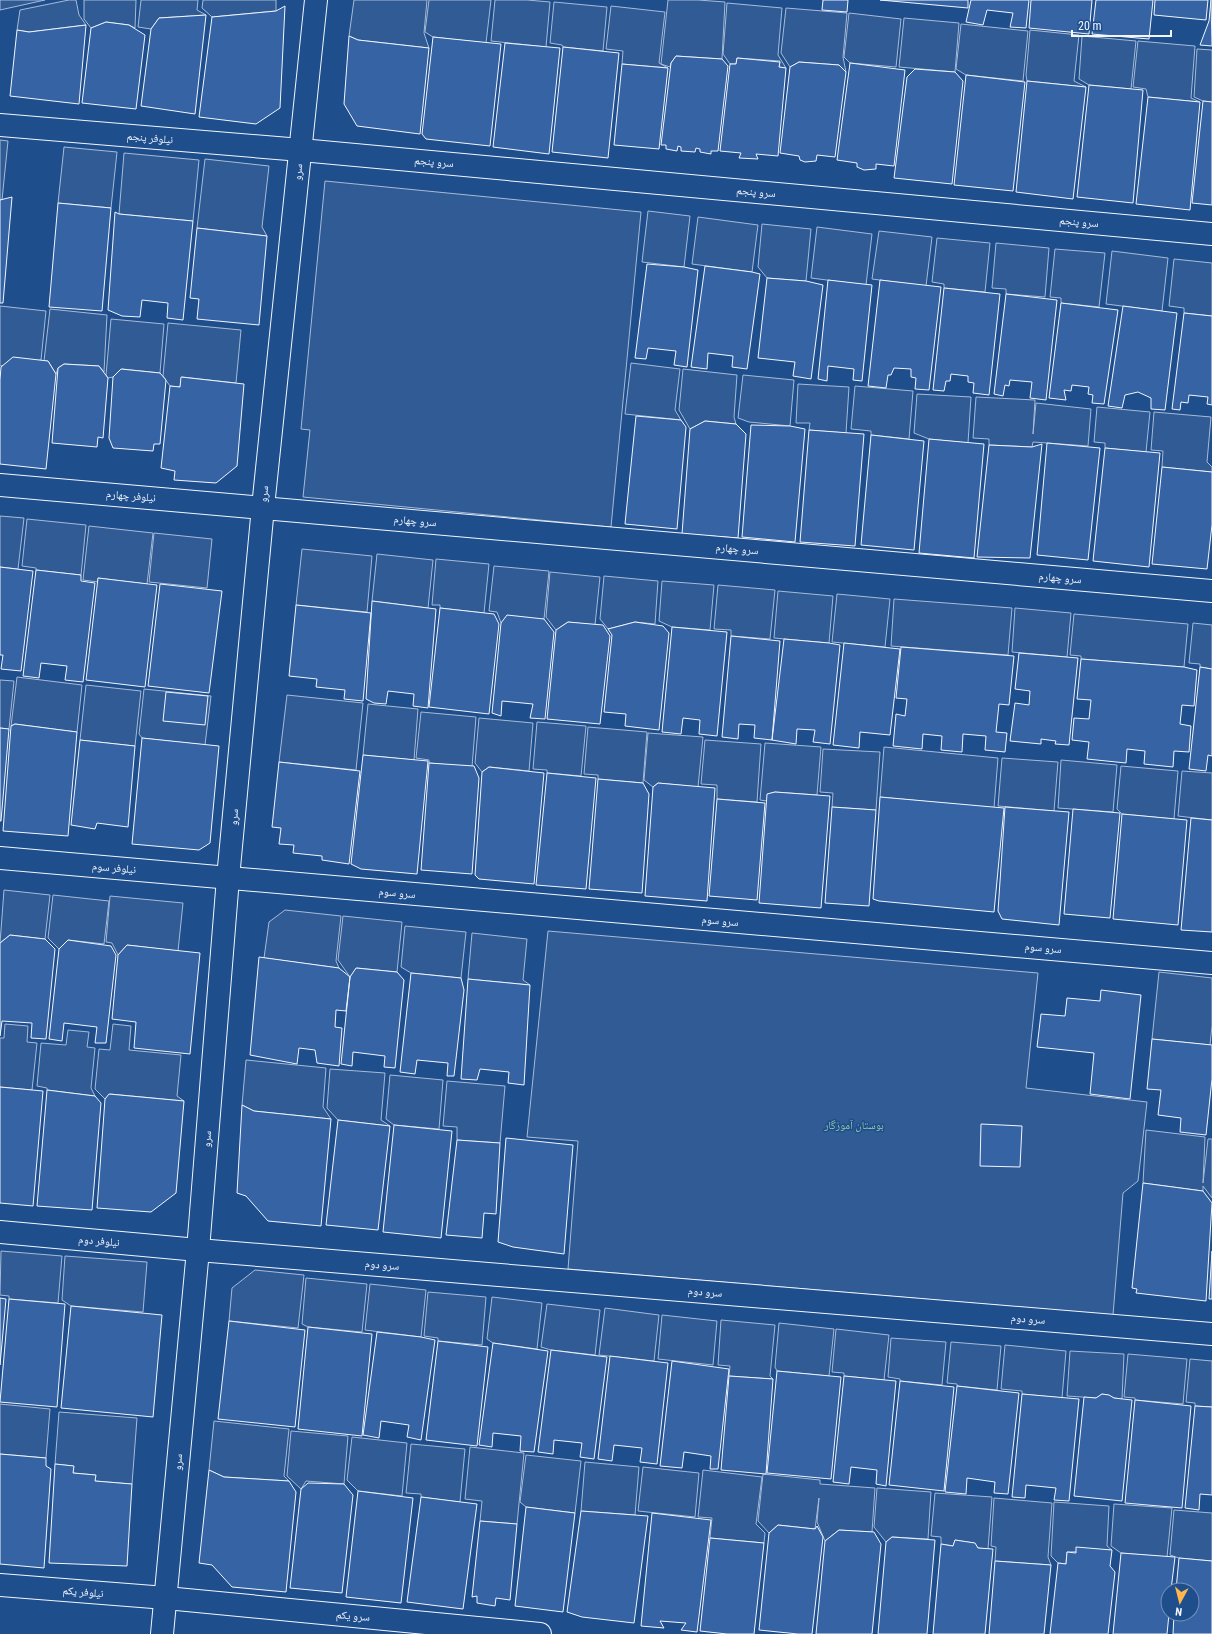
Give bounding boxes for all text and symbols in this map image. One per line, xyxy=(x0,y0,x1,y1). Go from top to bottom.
scale bar xyxy=(1072,12,1171,38)
text: 20 m xyxy=(1078,19,1102,33)
street label: نیلوفر پنجم xyxy=(126,129,174,147)
street label: سرو پنجم xyxy=(414,154,454,171)
street label: سرو xyxy=(291,163,305,181)
street label: سرو پنجم xyxy=(736,184,776,201)
street label: سرو پنجم xyxy=(1059,214,1099,231)
street label: سرو xyxy=(257,485,271,503)
street label: نیلوفر چهارم xyxy=(106,487,156,505)
street label: سرو چهارم xyxy=(393,513,437,529)
street label: سرو چهارم xyxy=(715,541,759,557)
street label: سرو چهارم xyxy=(1038,570,1082,586)
street label: سرو xyxy=(227,808,241,826)
street label: نیلوفر سوم xyxy=(91,860,137,876)
street label: سرو سوم xyxy=(378,885,416,901)
street label: سرو سوم xyxy=(701,913,739,929)
street label: سرو سوم xyxy=(1024,940,1062,956)
park label: بوستان آموزگار xyxy=(823,1119,884,1132)
street label: سرو xyxy=(200,1130,214,1148)
street label: نیلوفر دوم xyxy=(78,1233,120,1249)
street label: سرو دوم xyxy=(364,1257,400,1273)
street label: سرو دوم xyxy=(687,1284,723,1300)
street label: سرو دوم xyxy=(1010,1311,1046,1327)
street label: سرو xyxy=(171,1453,185,1471)
north arrow xyxy=(1160,1582,1200,1622)
street label: نیلوفر یکم xyxy=(62,1584,104,1601)
text: N xyxy=(1174,1605,1183,1618)
street label: سرو یکم xyxy=(335,1608,370,1625)

